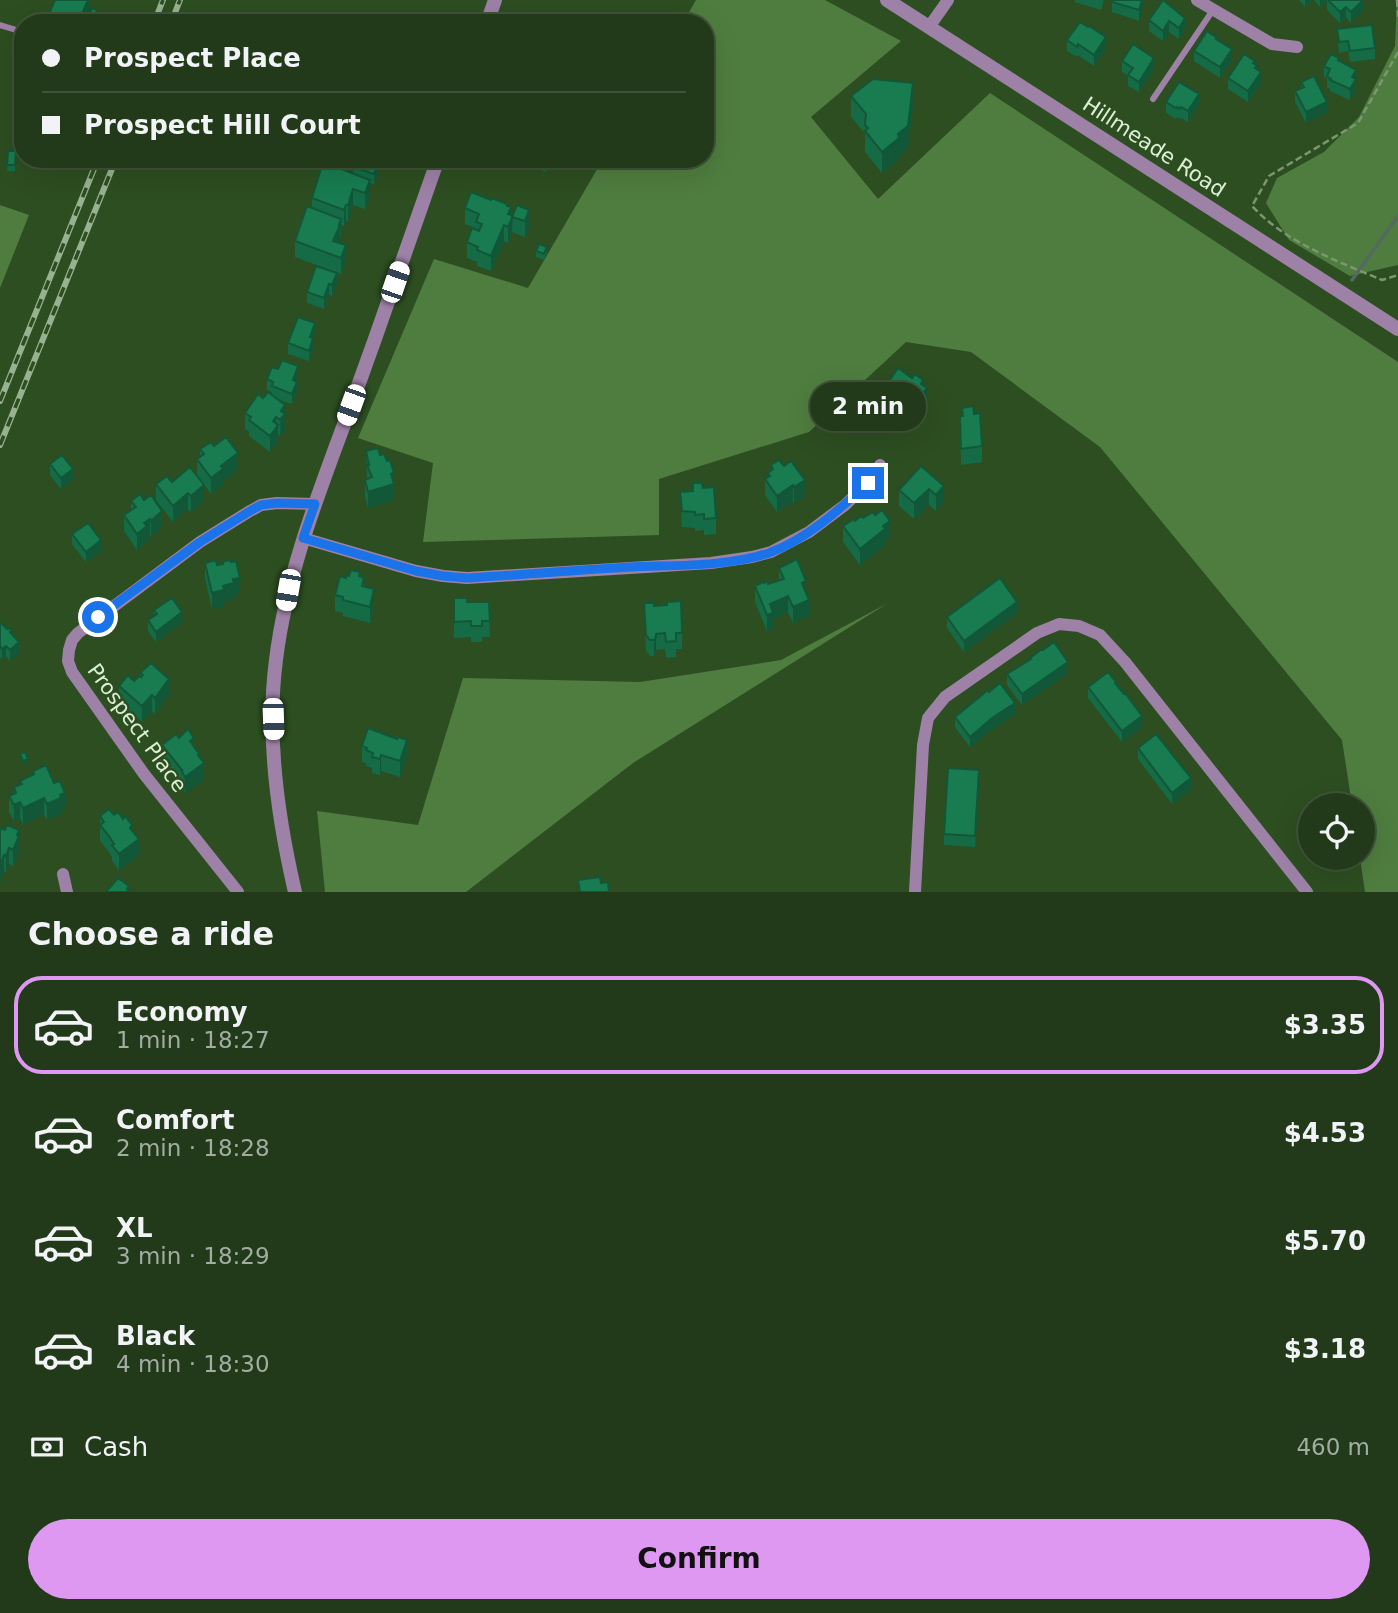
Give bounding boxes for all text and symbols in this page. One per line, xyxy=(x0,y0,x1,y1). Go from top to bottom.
text: Prospect Place xyxy=(84,43,301,73)
street label: Hillmeade Road xyxy=(1078,92,1230,202)
text: Prospect Hill Court xyxy=(84,110,361,140)
car xyxy=(379,259,412,305)
car xyxy=(334,382,369,428)
callout: 2 min xyxy=(810,382,926,430)
text: 2 min xyxy=(832,393,904,419)
route end xyxy=(852,467,884,499)
car xyxy=(275,567,302,613)
route start xyxy=(82,601,114,633)
street label: Prospect Place xyxy=(82,659,192,797)
car xyxy=(262,698,285,740)
map controls xyxy=(1298,793,1375,870)
button: locate xyxy=(1298,793,1375,870)
text: Choose a ride xyxy=(28,915,274,953)
icon: car xyxy=(32,994,95,1057)
text: Economy xyxy=(116,997,247,1027)
text: $3.35 xyxy=(1284,1010,1366,1040)
text: 1 min · 18:27 xyxy=(116,1027,270,1053)
icon: car xyxy=(32,1102,95,1165)
text: Comfort xyxy=(116,1105,234,1135)
text: $4.53 xyxy=(1284,1118,1366,1148)
text: 2 min · 18:28 xyxy=(116,1135,270,1161)
icon: car xyxy=(32,1210,95,1273)
text: XL xyxy=(116,1213,153,1243)
text: $5.70 xyxy=(1284,1226,1366,1256)
text: 3 min · 18:29 xyxy=(116,1243,270,1269)
icon: car xyxy=(32,1318,95,1381)
text: Black xyxy=(116,1321,195,1351)
text: $3.18 xyxy=(1284,1334,1366,1364)
text: 4 min · 18:30 xyxy=(116,1351,270,1377)
icon: cash xyxy=(28,1428,66,1466)
text: Cash xyxy=(84,1432,148,1462)
text: 460 m xyxy=(1296,1434,1370,1460)
button: Confirm xyxy=(28,1519,1370,1599)

